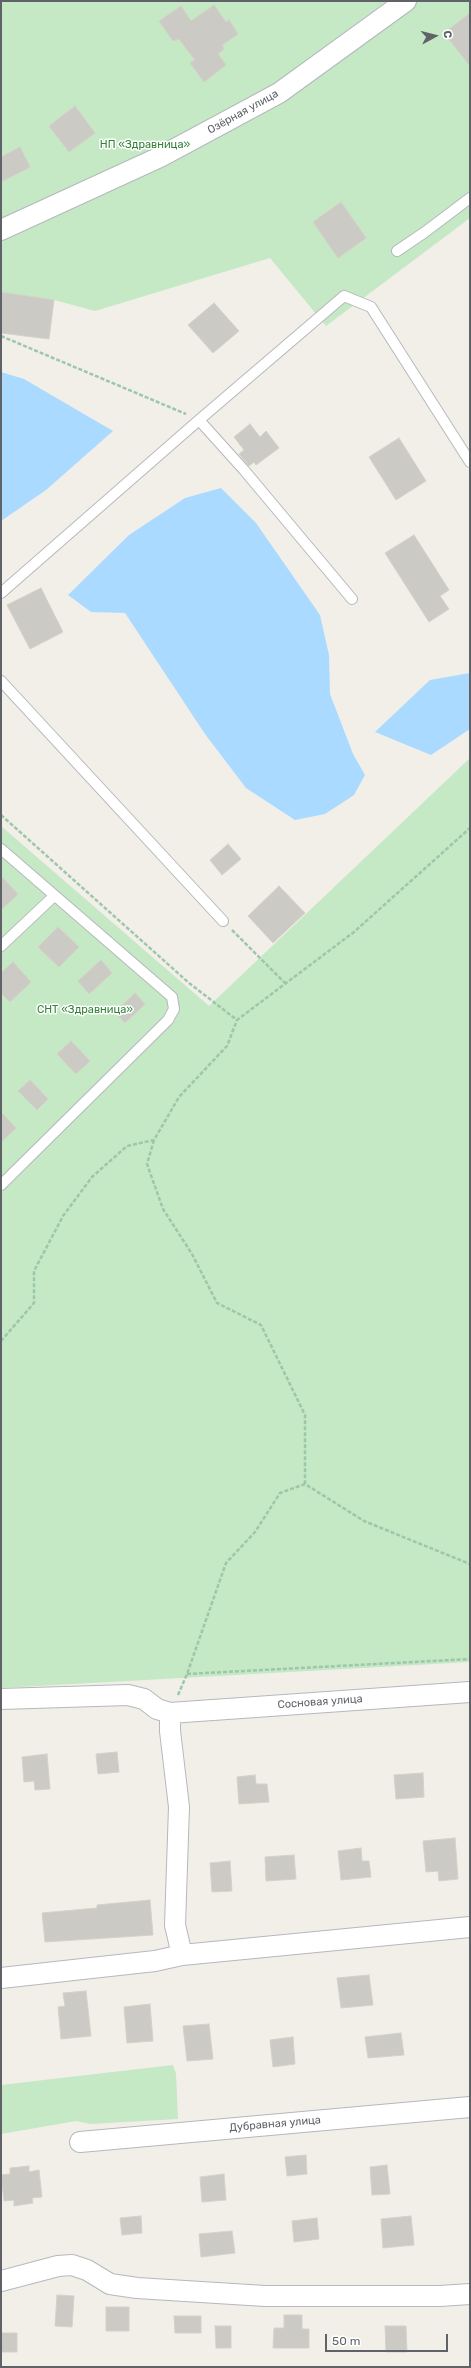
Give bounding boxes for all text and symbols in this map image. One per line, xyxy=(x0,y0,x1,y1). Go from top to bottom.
north arrow xyxy=(415,16,455,56)
text: С xyxy=(440,30,454,39)
street label: Озёрная улица xyxy=(205,87,281,137)
park label: НП «Здравница» xyxy=(100,138,190,152)
park label: СНТ «Здравница» xyxy=(37,1003,133,1017)
street label: Сосновая улица xyxy=(277,1692,363,1712)
street label: Дубравная улица xyxy=(229,2113,321,2135)
scale bar xyxy=(327,2326,450,2352)
text: 50 m xyxy=(332,2334,360,2348)

